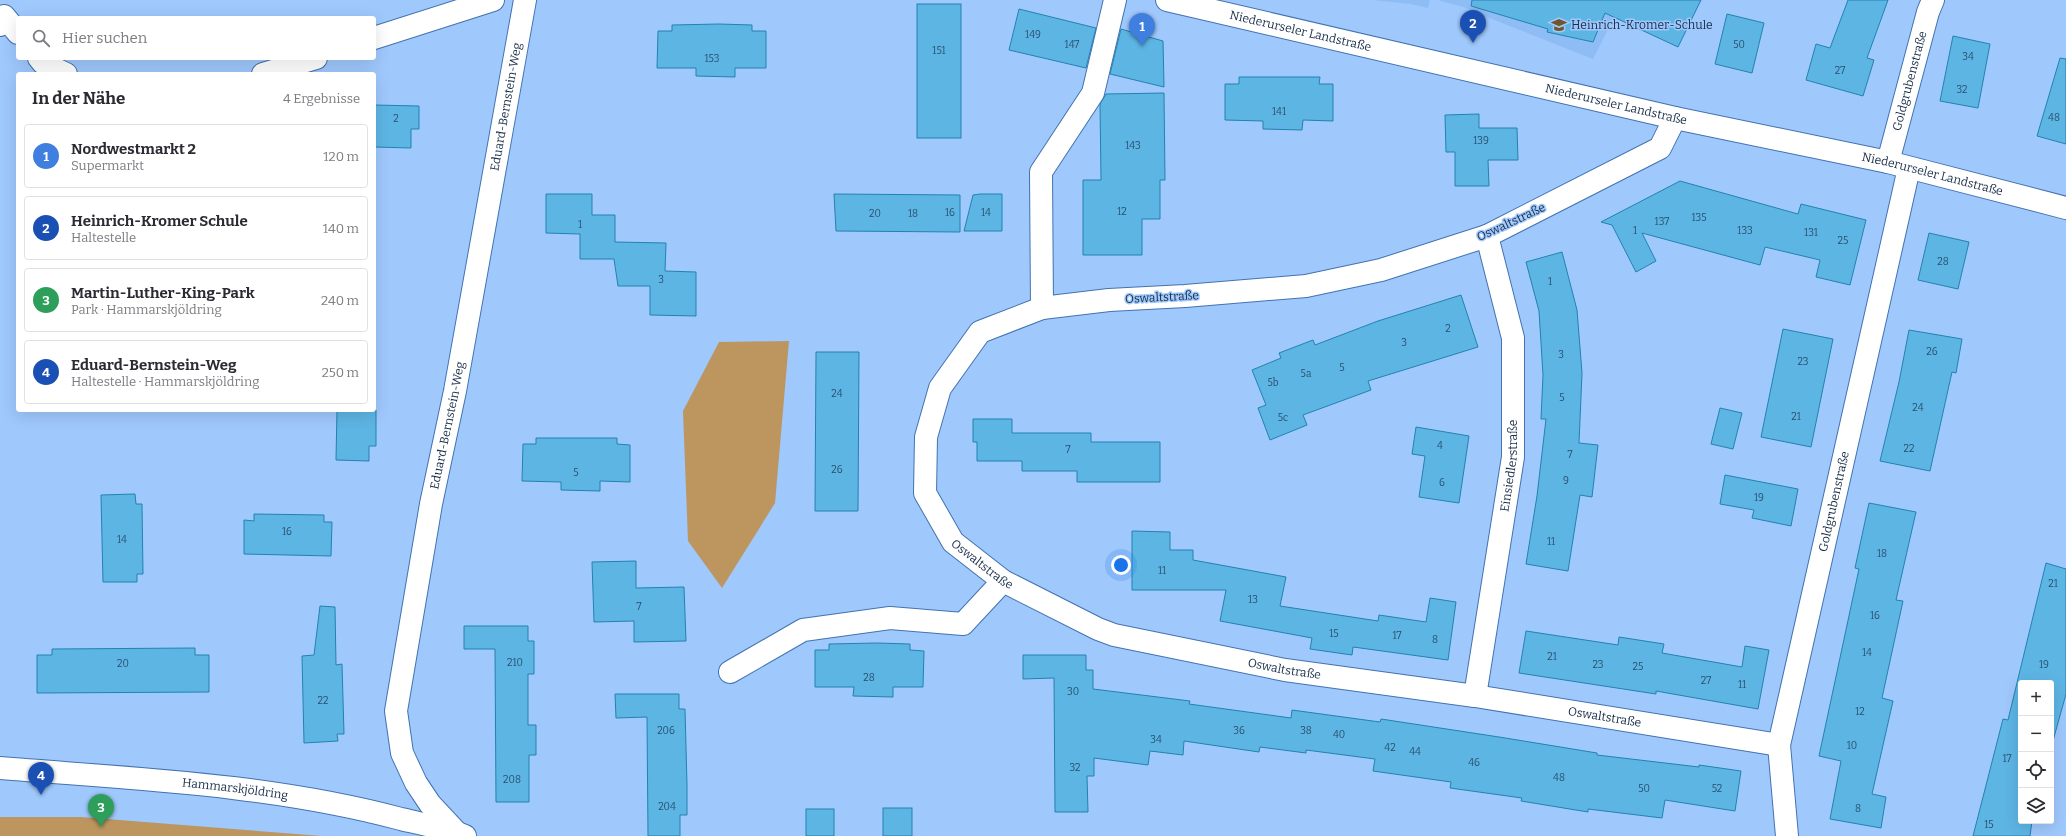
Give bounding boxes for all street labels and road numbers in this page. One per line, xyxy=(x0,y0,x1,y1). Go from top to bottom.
street label: Niederurseler Landstraße xyxy=(1228,8,1373,54)
street label: Goldgrubenstraße xyxy=(1890,29,1930,132)
street label: Eduard-Bernstein-Weg xyxy=(488,41,524,172)
street label: Niederurseler Landstraße xyxy=(1544,81,1688,127)
street label: Niederurseler Landstraße xyxy=(1861,150,2004,198)
street label: Oswaltstraße xyxy=(1475,200,1547,244)
street label: Oswaltstraße xyxy=(1125,288,1199,306)
street label: Eduard-Bernstein-Weg xyxy=(427,360,467,491)
street label: Einsiedlerstraße xyxy=(1497,420,1520,513)
street label: Goldgrubenstraße xyxy=(1816,450,1852,553)
street label: Oswaltstraße xyxy=(948,536,1015,592)
street label: Oswaltstraße xyxy=(1247,656,1322,682)
street label: Oswaltstraße xyxy=(1567,704,1642,730)
street label: Hammarskjöldring xyxy=(181,776,289,802)

